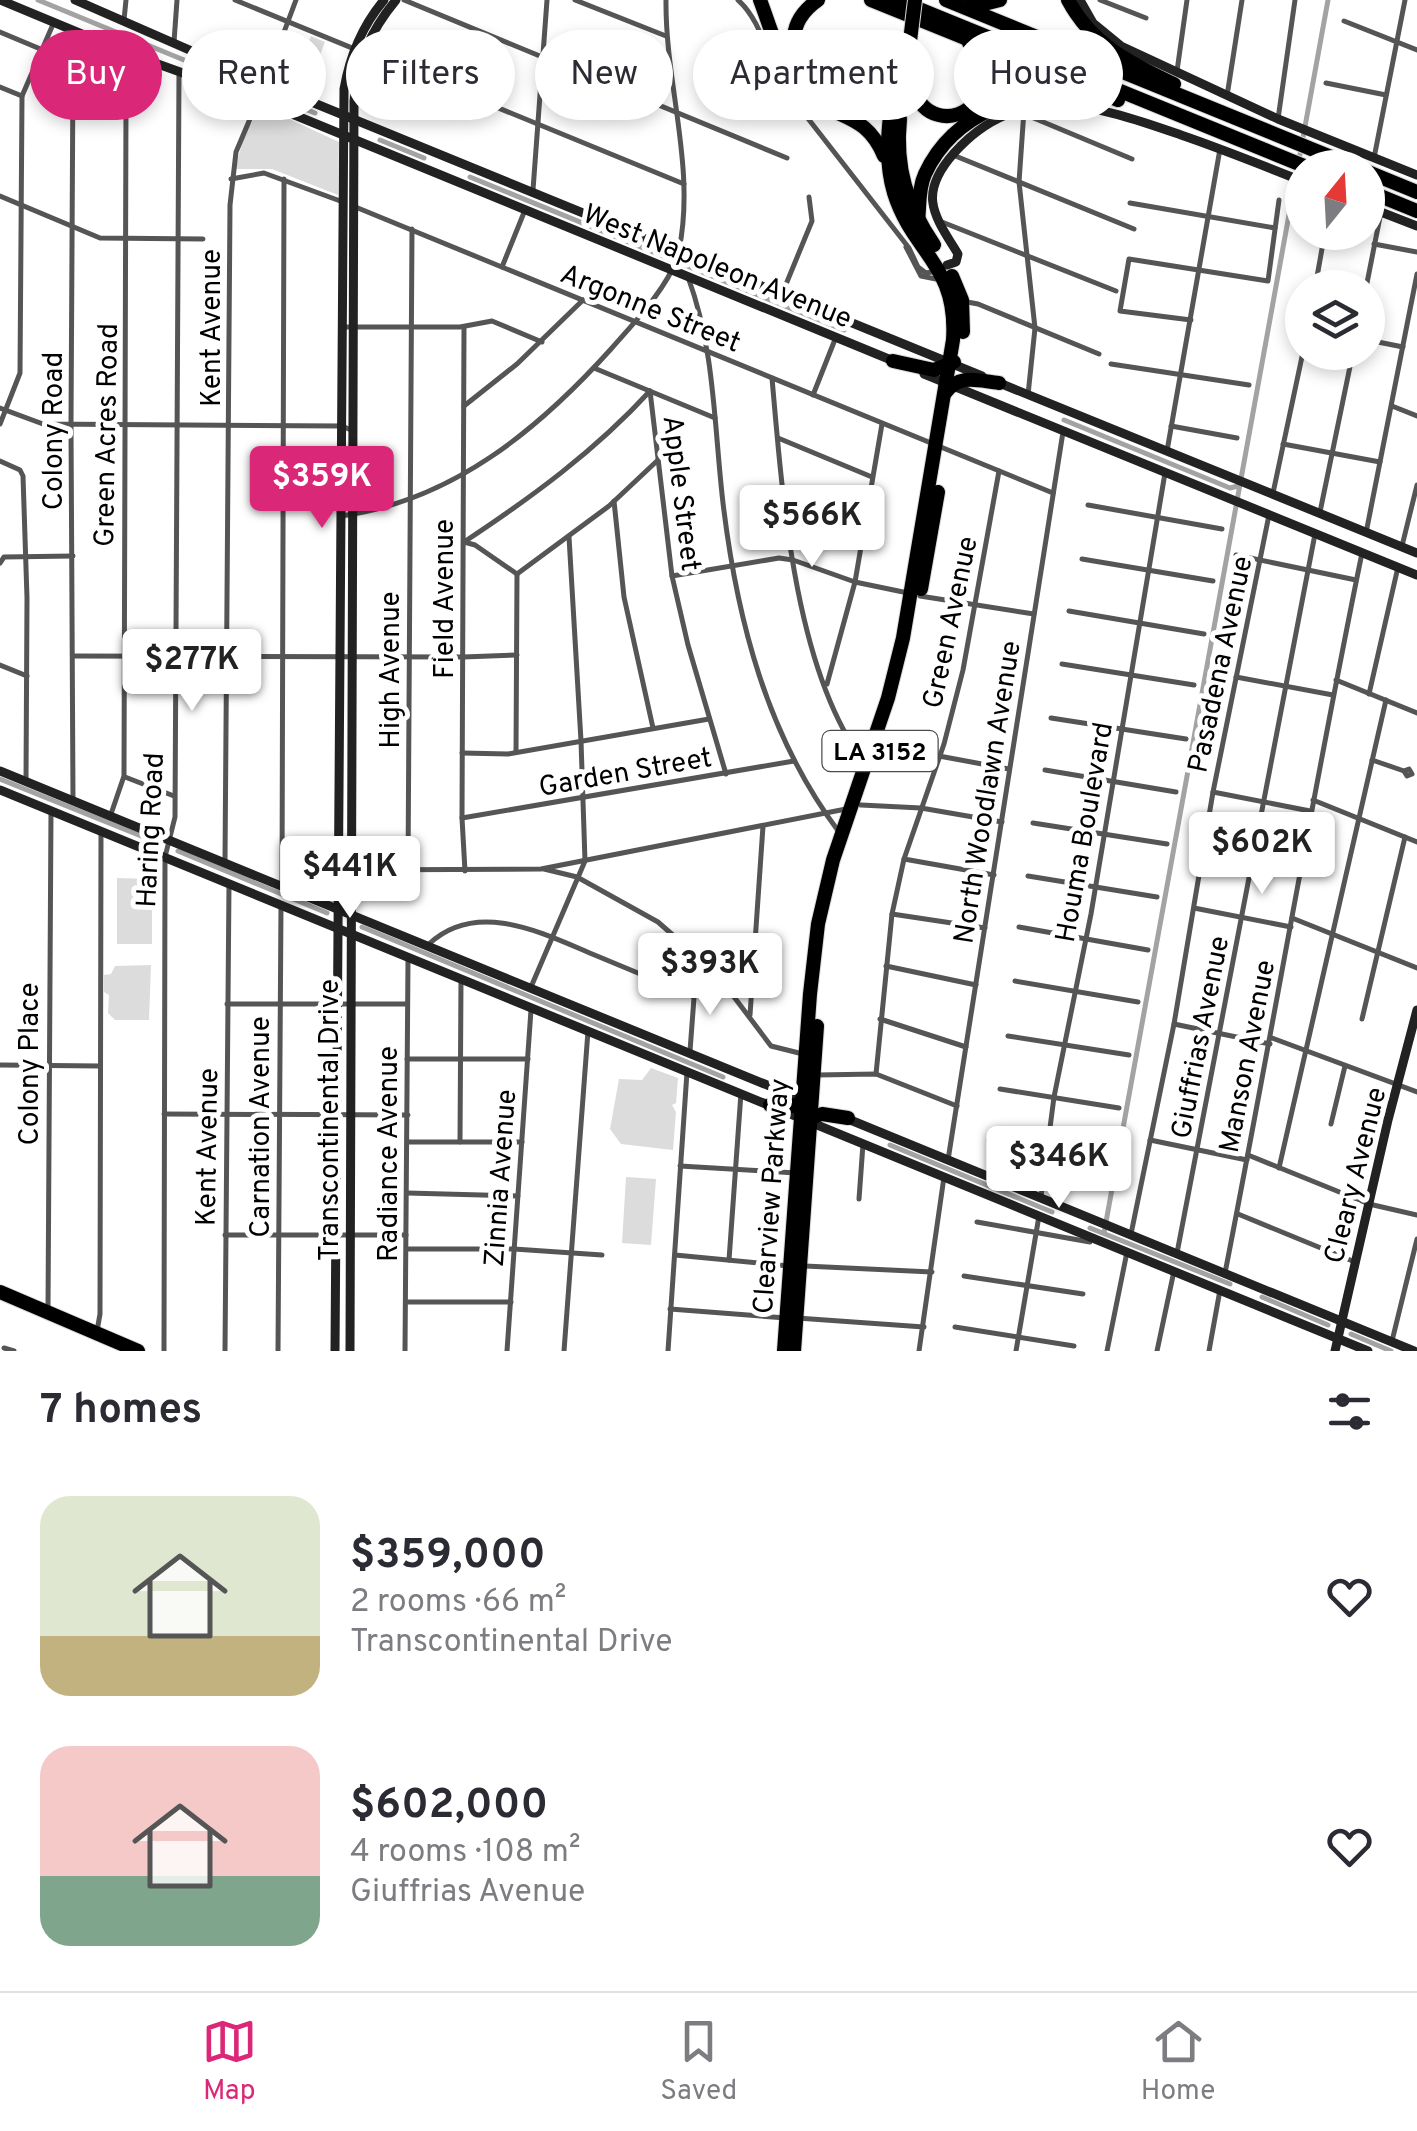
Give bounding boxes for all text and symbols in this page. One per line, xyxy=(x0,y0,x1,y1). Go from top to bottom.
chip: Buy xyxy=(30,30,162,120)
chip: Rent xyxy=(182,30,326,120)
chip: Filters xyxy=(346,30,515,120)
chip: New xyxy=(535,30,673,120)
chip: Apartment xyxy=(693,30,934,120)
chip: House xyxy=(954,30,1123,120)
north arrow xyxy=(1285,150,1385,250)
map controls xyxy=(1285,150,1385,370)
street label: West Napoleon Avenue xyxy=(577,197,857,338)
street label: Kent Avenue xyxy=(195,249,231,407)
street label: Argonne Street xyxy=(554,257,745,362)
button: layers xyxy=(1285,270,1385,370)
street label: Green Acres Road xyxy=(88,323,128,547)
street label: Colony Road xyxy=(37,352,73,510)
street label: Apple Street xyxy=(653,413,707,573)
pin: $359K xyxy=(252,446,392,531)
text: $359K xyxy=(272,458,372,498)
pin: $566K xyxy=(742,485,882,570)
text: $566K xyxy=(762,497,862,537)
street label: Field Avenue xyxy=(428,519,464,679)
street label: Green Avenue xyxy=(916,533,988,712)
street label: Pasadena Avenue xyxy=(1181,553,1262,776)
street label: High Avenue xyxy=(374,591,410,749)
pin: $277K xyxy=(122,629,262,714)
street label: North Woodlawn Avenue xyxy=(947,639,1031,946)
text: $277K xyxy=(144,641,240,681)
street label: Houma Boulevard xyxy=(1049,720,1123,945)
road number: LA 3152 xyxy=(822,731,938,771)
street label: Garden Street xyxy=(536,741,715,807)
street label: Haring Road xyxy=(130,752,174,909)
pin: $602K xyxy=(1192,812,1332,897)
text: $602K xyxy=(1211,824,1313,864)
pin: $441K xyxy=(280,836,420,921)
text: $441K xyxy=(302,848,398,888)
pin: $393K xyxy=(640,933,780,1018)
street label: Giuffrias Avenue xyxy=(1165,933,1239,1142)
text: $393K xyxy=(660,945,760,985)
street label: Manson Avenue xyxy=(1213,957,1285,1156)
street label: Transcontinental Drive xyxy=(313,979,349,1261)
street label: Colony Place xyxy=(13,982,49,1146)
street label: Carnation Avenue xyxy=(244,1016,280,1238)
street label: Radiance Avenue xyxy=(372,1046,408,1262)
street label: Kent Avenue xyxy=(190,1068,228,1226)
street label: Clearview Parkway xyxy=(747,1077,799,1315)
street label: Cleary Avenue xyxy=(1318,1084,1396,1268)
street label: Zinnia Avenue xyxy=(478,1088,526,1268)
pin: $346K xyxy=(989,1126,1129,1211)
text: $346K xyxy=(1008,1138,1110,1178)
icon: filters xyxy=(1322,1384,1377,1439)
text: 7 homes xyxy=(40,1385,202,1438)
text: $359,000 xyxy=(350,1530,546,1583)
icon: home xyxy=(120,1536,240,1656)
icon: heart xyxy=(1322,1569,1377,1624)
text: 2 rooms · 66 m² xyxy=(350,1583,566,1623)
text: Transcontinental Drive xyxy=(350,1623,673,1663)
text: $602,000 xyxy=(350,1780,548,1833)
icon: home xyxy=(120,1786,240,1906)
icon: heart xyxy=(1322,1819,1377,1874)
text: 4 rooms · 108 m² xyxy=(350,1833,581,1873)
text: Giuffrias Avenue xyxy=(350,1873,585,1913)
tab: Map xyxy=(202,2014,257,2110)
tab: Saved xyxy=(660,2014,737,2110)
tab: Home xyxy=(1141,2014,1215,2110)

